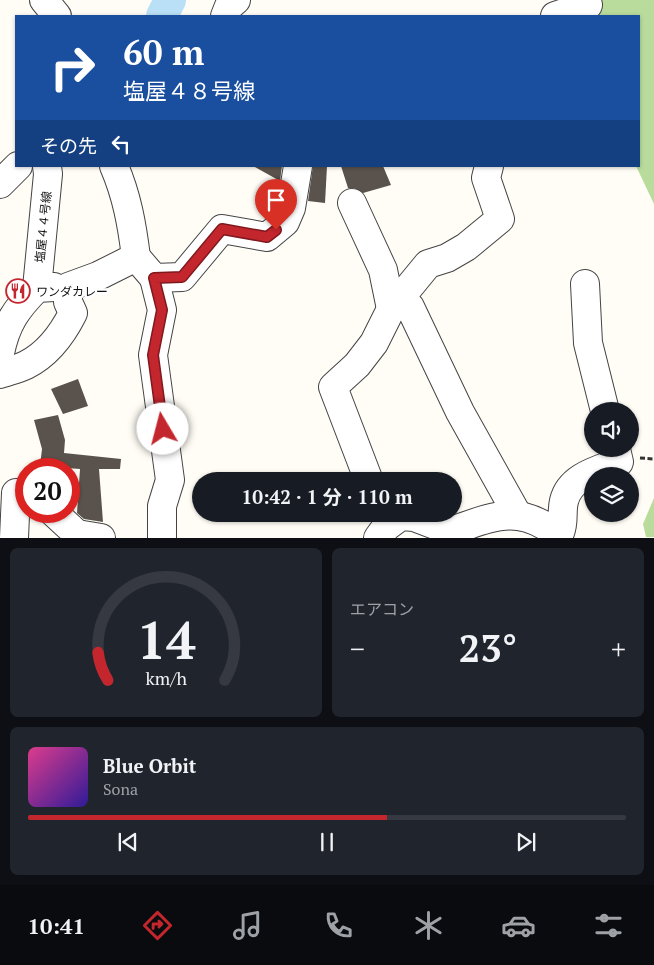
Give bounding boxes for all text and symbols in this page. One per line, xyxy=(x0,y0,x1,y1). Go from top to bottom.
text: 60 m xyxy=(123,29,204,75)
icon: right xyxy=(40,35,105,100)
text: 塩屋４８号線 xyxy=(123,76,255,105)
icon: left xyxy=(107,130,135,158)
text: その先 xyxy=(40,133,97,158)
pin xyxy=(255,179,297,230)
icon: arrive xyxy=(262,186,290,214)
street label: 塩屋４４号線 xyxy=(32,190,54,264)
restaurant icon: ワンダカレー xyxy=(5,278,31,304)
place label: ワンダカレー xyxy=(36,284,108,299)
position arrow xyxy=(136,402,188,454)
map controls xyxy=(584,402,639,522)
button: sound xyxy=(584,402,639,457)
speed limit sign: 20 xyxy=(15,458,80,523)
button: layers xyxy=(584,467,639,522)
text: 10:42 · 1 分 · 110 m xyxy=(242,484,412,509)
text: エアコン xyxy=(350,598,414,620)
text: 14 xyxy=(137,605,196,674)
text: 23° xyxy=(459,623,517,673)
text: − xyxy=(350,630,365,667)
text: + xyxy=(611,630,626,667)
text: km/h xyxy=(145,666,187,690)
text: Blue Orbit xyxy=(103,753,196,778)
text: Sona xyxy=(103,778,138,800)
icon: previous xyxy=(114,828,142,856)
icon: pause xyxy=(313,828,341,856)
icon: next xyxy=(512,828,540,856)
icon: directions xyxy=(140,908,175,943)
icon: music xyxy=(230,908,265,943)
icon: phone xyxy=(321,908,356,943)
icon: climate xyxy=(411,908,446,943)
icon: car xyxy=(501,908,536,943)
icon: filters xyxy=(591,908,626,943)
text: 10:41 xyxy=(28,911,85,940)

